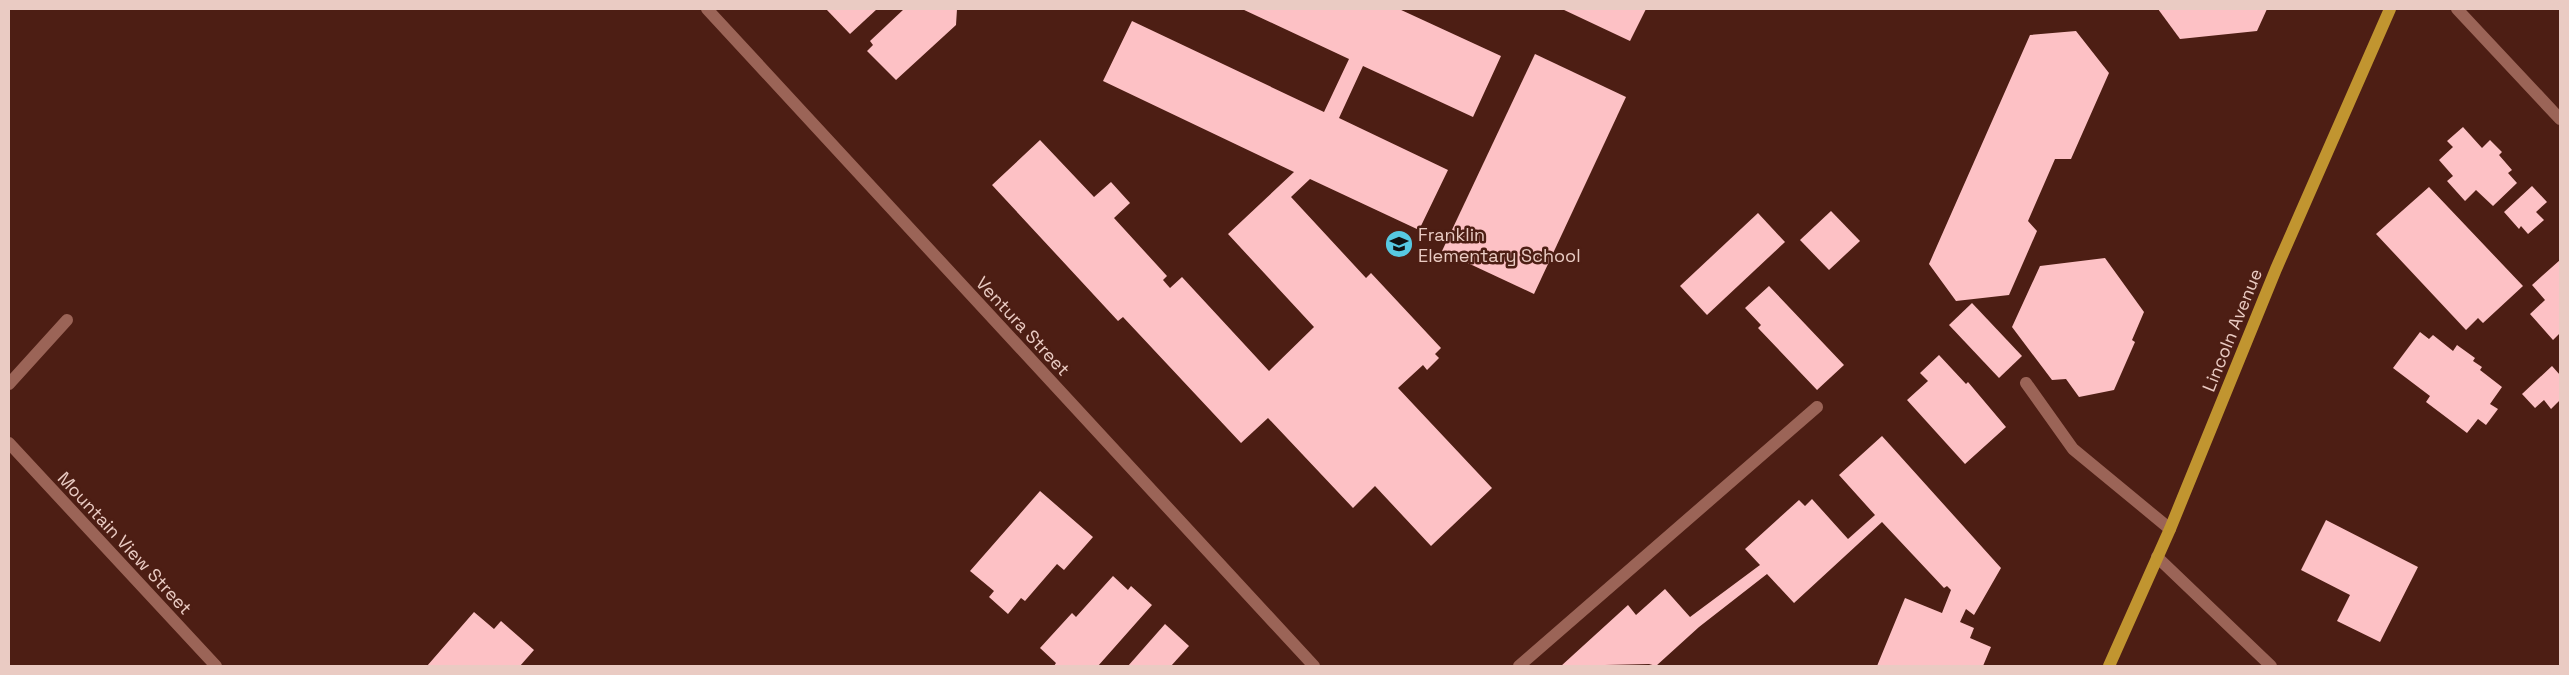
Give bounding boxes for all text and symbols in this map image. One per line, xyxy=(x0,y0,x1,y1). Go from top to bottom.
place label: Franklin Elementary School xyxy=(1418,223,1581,267)
school or university icon: Franklin Elementary School xyxy=(1384,229,1414,259)
street label: Lincoln Avenue xyxy=(2197,265,2267,395)
street label: Ventura Street xyxy=(971,271,1075,381)
street label: Mountain View Street xyxy=(53,467,197,619)

